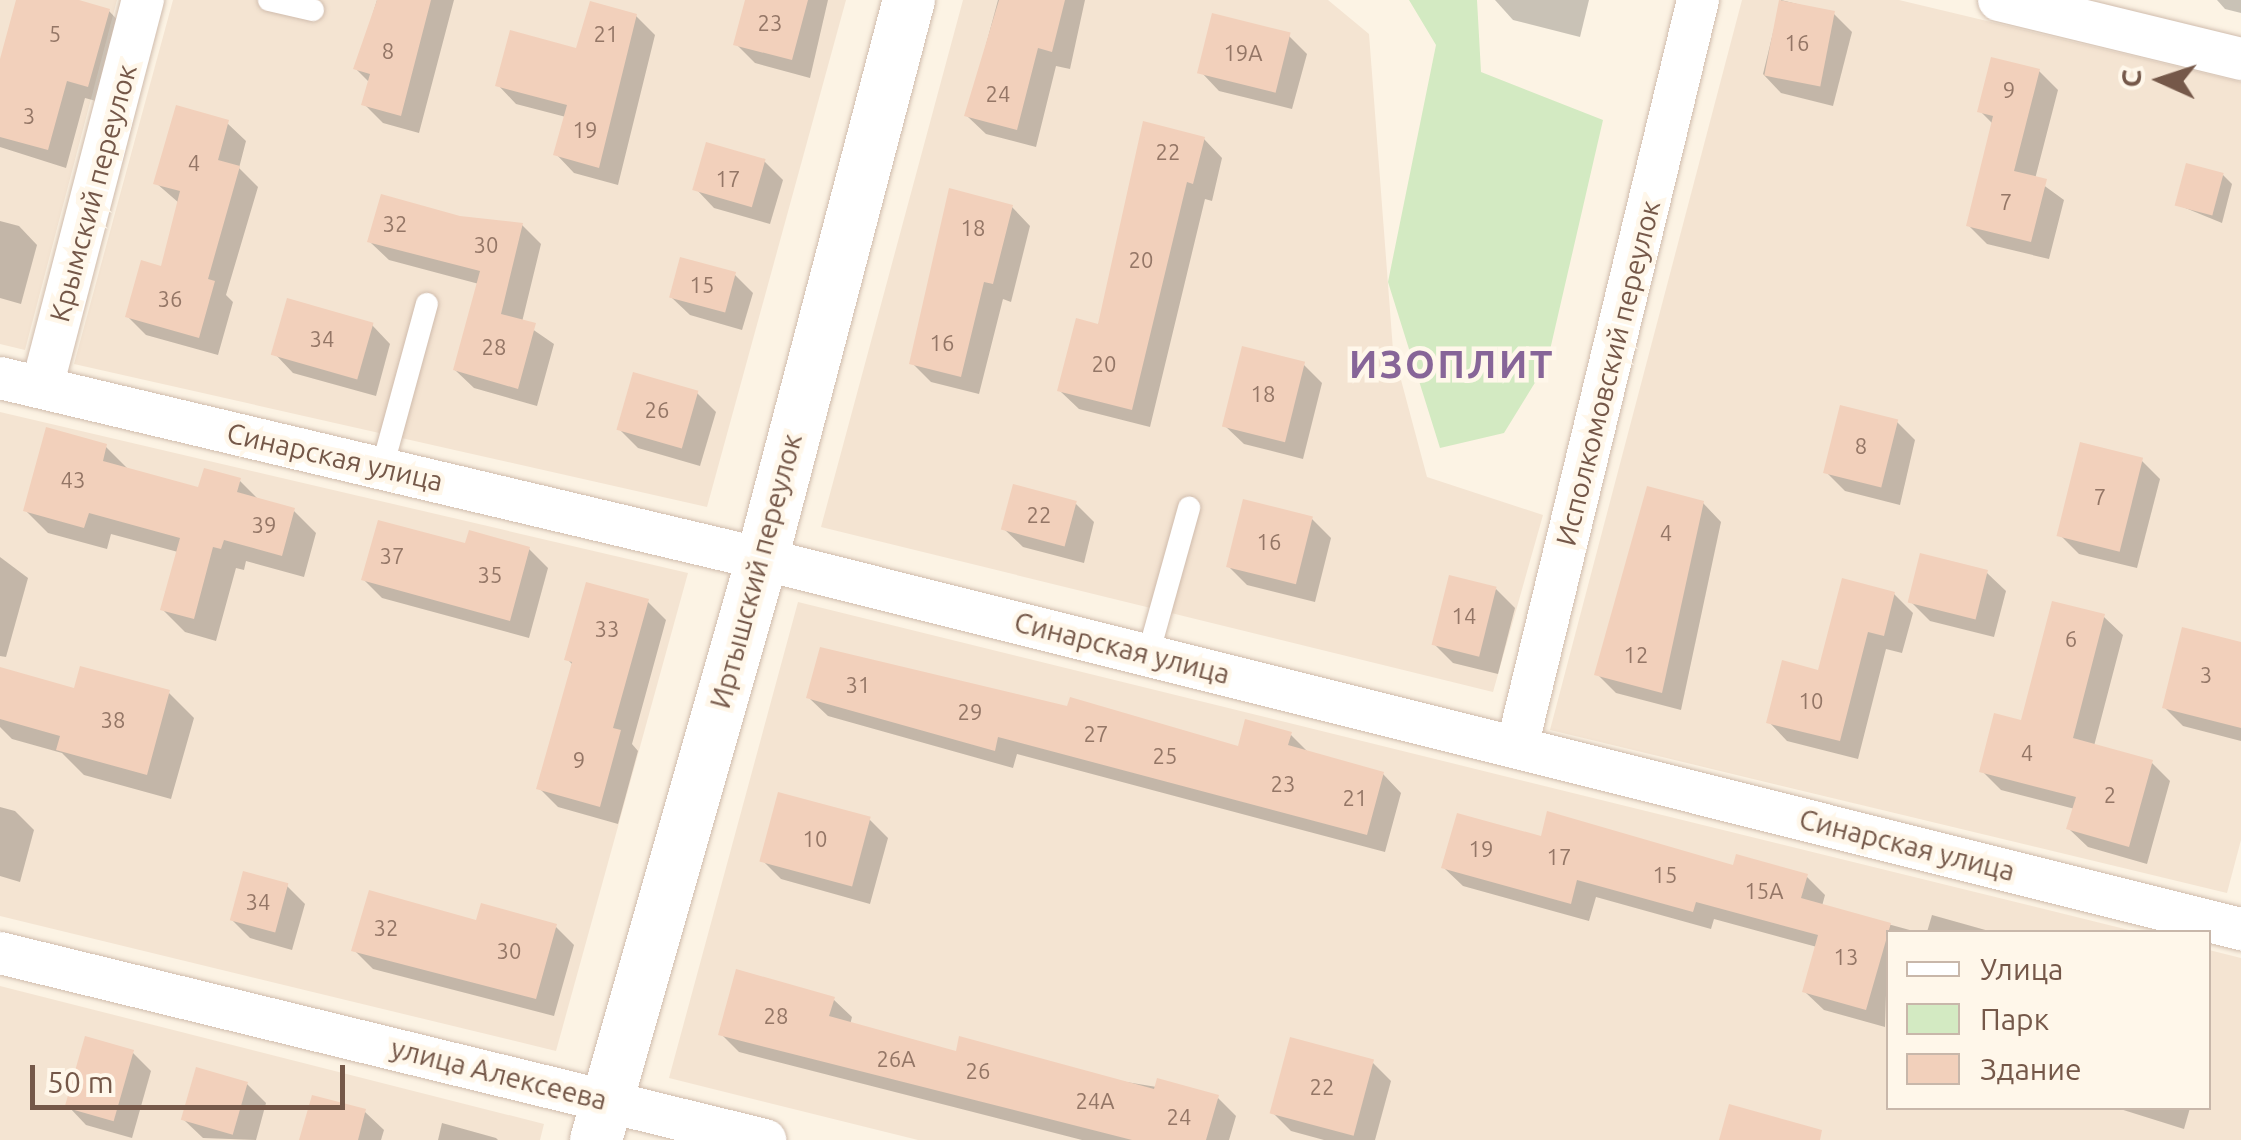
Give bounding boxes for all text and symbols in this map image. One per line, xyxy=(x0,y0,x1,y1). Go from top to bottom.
house number: 23 xyxy=(758,10,782,36)
house number: 5 xyxy=(49,21,61,47)
house number: 21 xyxy=(594,21,618,47)
house number: 16 xyxy=(1785,30,1809,56)
north arrow xyxy=(2111,30,2211,130)
house number: 8 xyxy=(382,38,394,64)
house number: 19А xyxy=(1223,40,1263,66)
street label: Крымский переулок xyxy=(42,61,144,325)
text: С xyxy=(2115,69,2146,88)
house number: 9 xyxy=(2003,77,2015,103)
house number: 24 xyxy=(986,81,1010,107)
house number: 3 xyxy=(23,103,35,129)
house number: 19 xyxy=(573,117,597,143)
house number: 22 xyxy=(1156,139,1180,165)
house number: 4 xyxy=(188,150,200,176)
house number: 17 xyxy=(716,166,740,192)
house number: 7 xyxy=(2000,189,2012,215)
street label: Исполкомовский переулок xyxy=(1549,197,1667,549)
house number: 32 xyxy=(383,211,407,237)
house number: 18 xyxy=(961,215,985,241)
house number: 30 xyxy=(474,232,498,258)
house number: 20 xyxy=(1129,247,1153,273)
house number: 15 xyxy=(690,272,714,298)
house number: 36 xyxy=(158,286,182,312)
house number: 34 xyxy=(310,326,334,352)
house number: 16 xyxy=(930,330,954,356)
house number: 28 xyxy=(482,334,506,360)
district label: ИЗОПЛИТ xyxy=(1349,342,1555,388)
house number: 20 xyxy=(1092,351,1116,377)
house number: 18 xyxy=(1251,381,1275,407)
house number: 26 xyxy=(645,397,669,423)
street label: Синарская улица xyxy=(224,416,446,498)
street label: Иртышский переулок xyxy=(703,430,809,712)
house number: 8 xyxy=(1855,433,1867,459)
house number: 43 xyxy=(61,467,85,493)
house number: 7 xyxy=(2094,484,2106,510)
house number: 22 xyxy=(1027,502,1051,528)
house number: 39 xyxy=(252,512,276,538)
house number: 4 xyxy=(1660,520,1672,546)
house number: 16 xyxy=(1257,529,1281,555)
house number: 37 xyxy=(380,543,404,569)
house number: 35 xyxy=(478,562,502,588)
house number: 14 xyxy=(1452,603,1476,629)
street label: Синарская улица xyxy=(1011,605,1233,691)
house number: 33 xyxy=(595,616,619,642)
house number: 6 xyxy=(2065,626,2077,652)
house number: 12 xyxy=(1624,642,1648,668)
house number: 3 xyxy=(2200,662,2212,688)
house number: 31 xyxy=(846,672,870,698)
house number: 10 xyxy=(1799,688,1823,714)
house number: 29 xyxy=(958,699,982,725)
house number: 38 xyxy=(101,707,125,733)
house number: 27 xyxy=(1084,721,1108,747)
house number: 4 xyxy=(2021,740,2033,766)
house number: 25 xyxy=(1153,743,1177,769)
house number: 9 xyxy=(573,747,585,773)
house number: 23 xyxy=(1271,771,1295,797)
house number: 2 xyxy=(2104,782,2116,808)
house number: 21 xyxy=(1343,785,1367,811)
street label: Синарская улица xyxy=(1796,802,2018,888)
house number: 10 xyxy=(803,826,827,852)
house number: 19 xyxy=(1469,836,1493,862)
house number: 17 xyxy=(1547,844,1571,870)
house number: 15 xyxy=(1653,862,1677,888)
house number: 15А xyxy=(1744,878,1784,904)
house number: 34 xyxy=(246,889,270,915)
house number: 32 xyxy=(374,915,398,941)
legend xyxy=(1886,930,2211,1110)
house number: 30 xyxy=(497,938,521,964)
house number: 13 xyxy=(1834,944,1858,970)
text: Улица xyxy=(1980,952,2064,986)
text: Парк xyxy=(1980,1002,2049,1036)
house number: 28 xyxy=(764,1003,788,1029)
street label: улица Алексеева xyxy=(387,1031,611,1117)
scale bar xyxy=(35,1045,350,1107)
house number: 26А xyxy=(876,1046,916,1072)
text: Здание xyxy=(1980,1052,2082,1086)
house number: 26 xyxy=(966,1058,990,1084)
text: 50 m xyxy=(47,1065,114,1099)
house number: 22 xyxy=(1310,1074,1334,1100)
house number: 24А xyxy=(1075,1088,1115,1114)
house number: 24 xyxy=(1167,1104,1191,1130)

